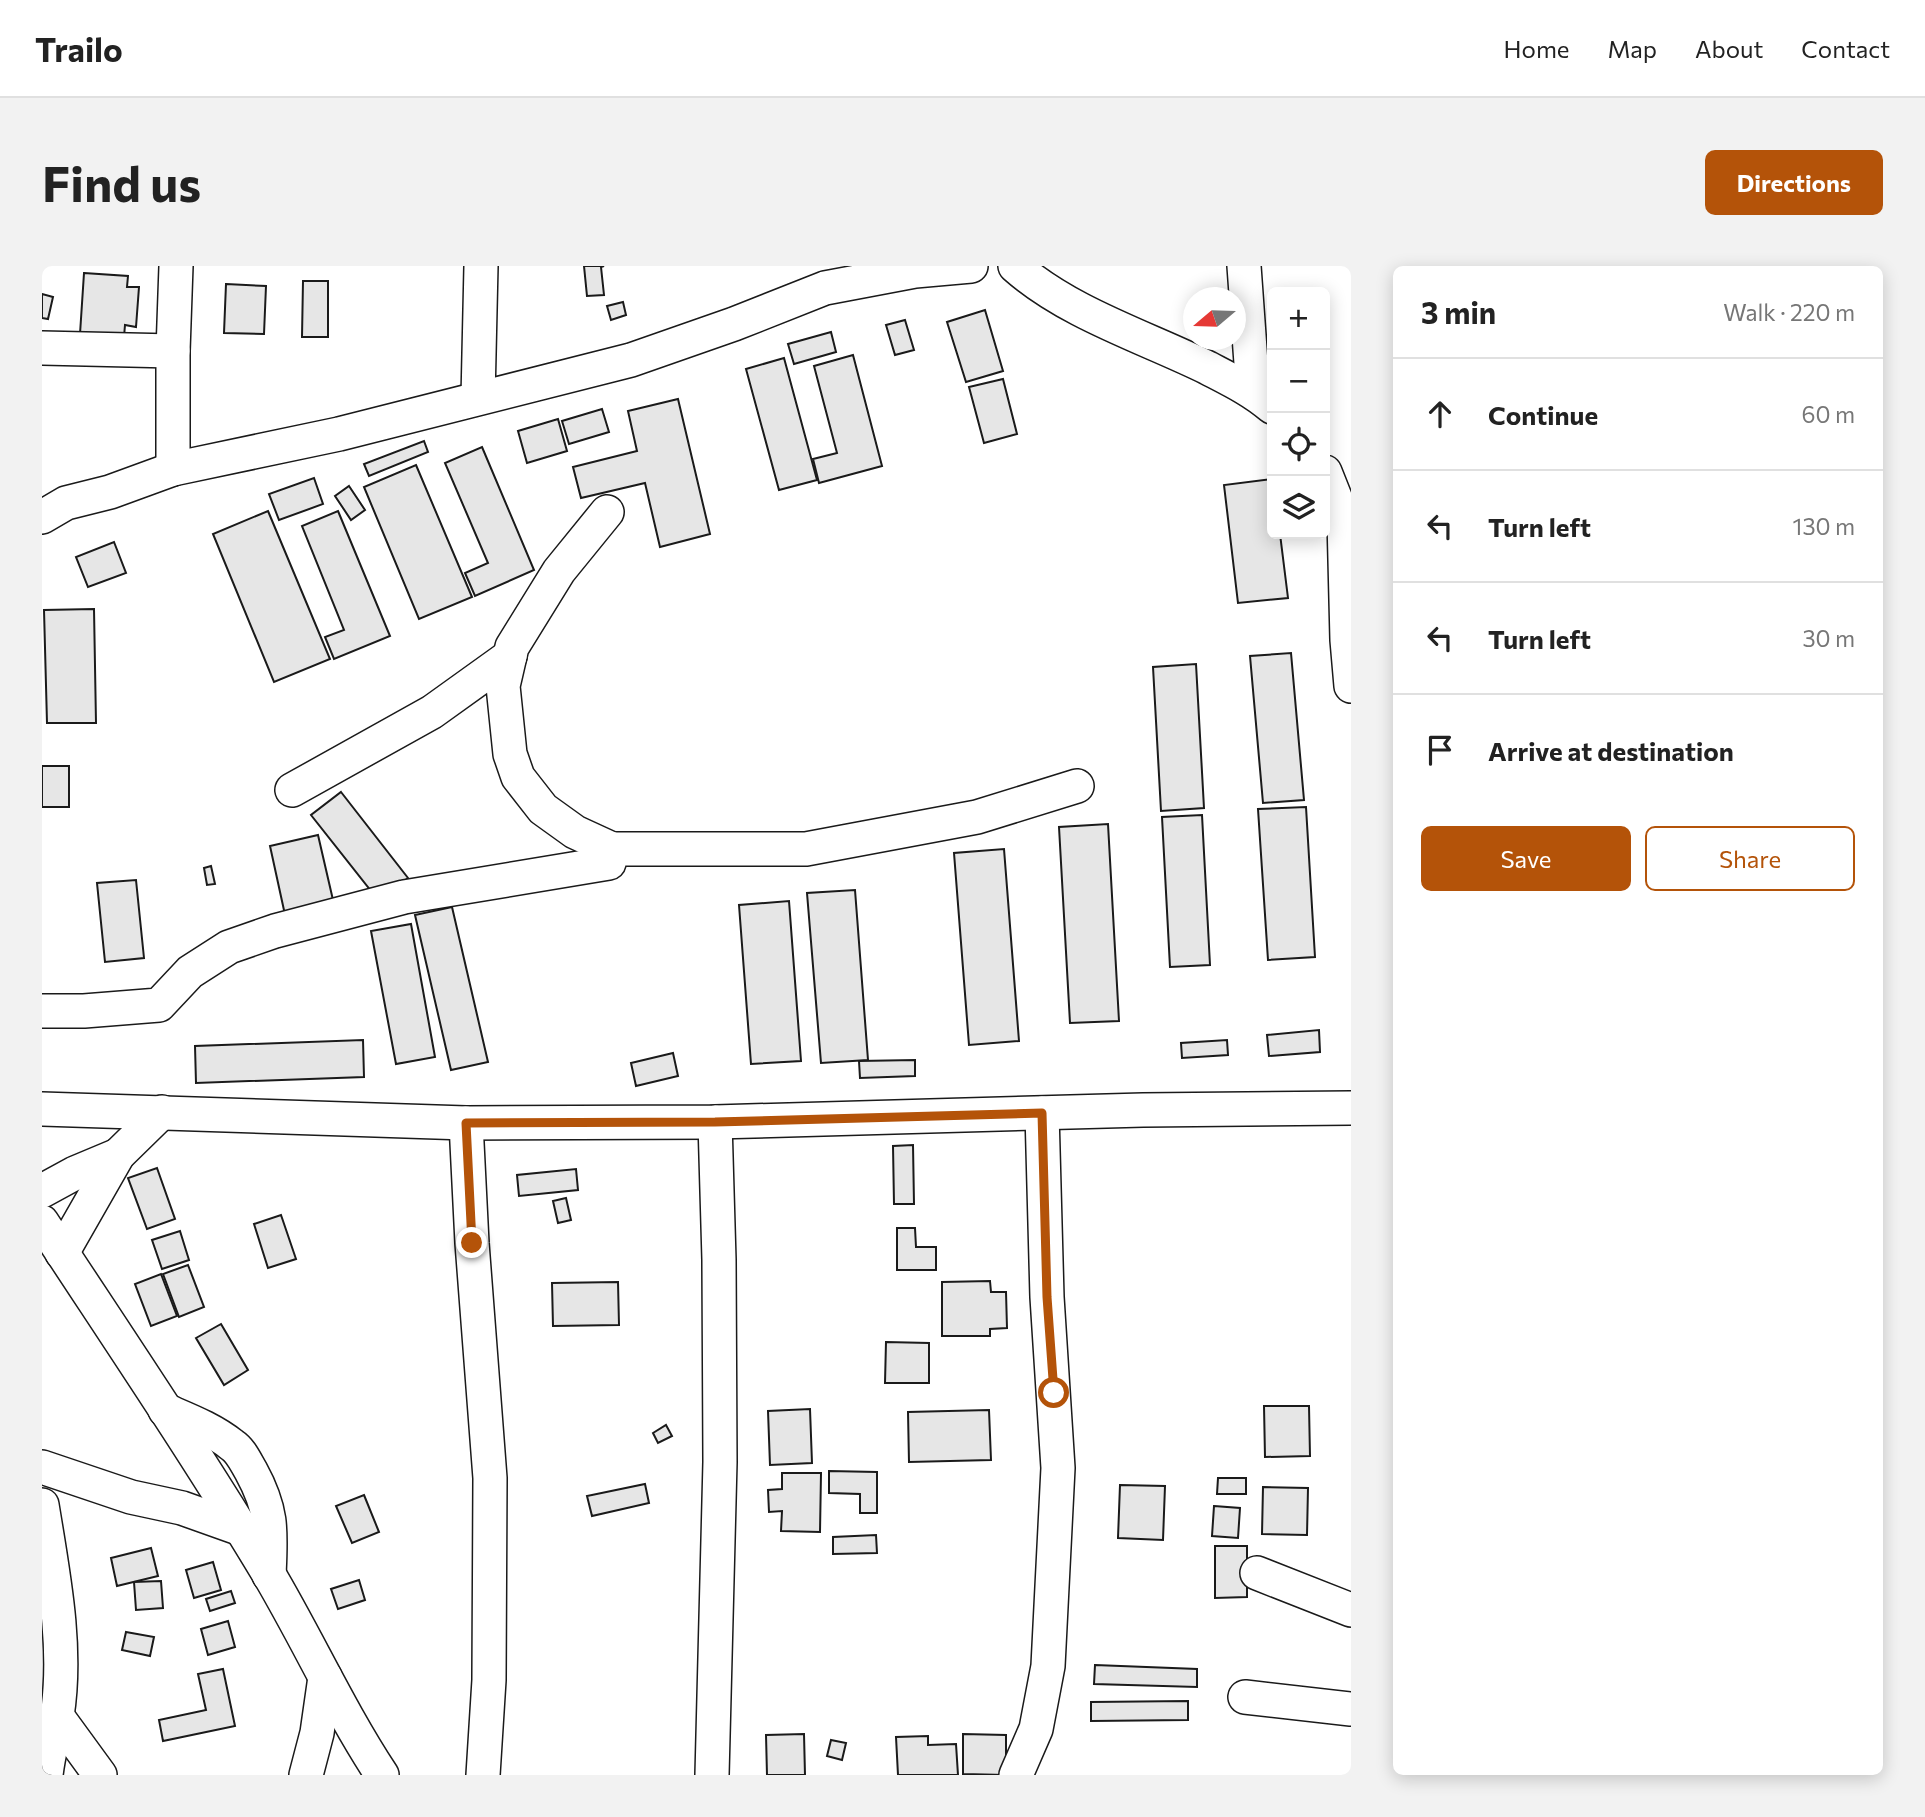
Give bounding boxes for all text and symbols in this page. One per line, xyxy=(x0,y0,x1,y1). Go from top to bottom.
text: Trailo xyxy=(35,28,123,69)
text: Home xyxy=(1504,34,1570,63)
text: Map xyxy=(1608,34,1657,63)
text: About xyxy=(1695,34,1763,63)
text: Contact xyxy=(1801,34,1890,63)
button: Directions xyxy=(1705,150,1883,215)
text: Find us xyxy=(42,152,201,212)
north arrow xyxy=(1183,287,1246,350)
map controls xyxy=(1267,287,1330,539)
button: + xyxy=(1267,287,1330,350)
text: 3 min xyxy=(1421,293,1496,330)
text: Walk · 220 m xyxy=(1723,298,1855,326)
button: − xyxy=(1267,350,1330,413)
icon: ahead xyxy=(1421,395,1459,433)
text: Continue xyxy=(1488,399,1598,430)
text: 60 m xyxy=(1802,400,1855,428)
button: locate xyxy=(1267,413,1330,476)
button: layers xyxy=(1267,476,1330,539)
icon: left xyxy=(1421,507,1459,545)
text: Turn left xyxy=(1488,511,1591,542)
text: 130 m xyxy=(1793,512,1855,540)
icon: left xyxy=(1421,619,1459,657)
text: Turn left xyxy=(1488,623,1591,654)
text: 30 m xyxy=(1802,624,1855,652)
icon: arrive xyxy=(1421,731,1459,769)
text: Arrive at destination xyxy=(1488,735,1734,766)
button: Save xyxy=(1421,826,1631,891)
button: Share xyxy=(1645,826,1855,891)
route end xyxy=(456,1227,487,1258)
route start xyxy=(1038,1377,1069,1408)

